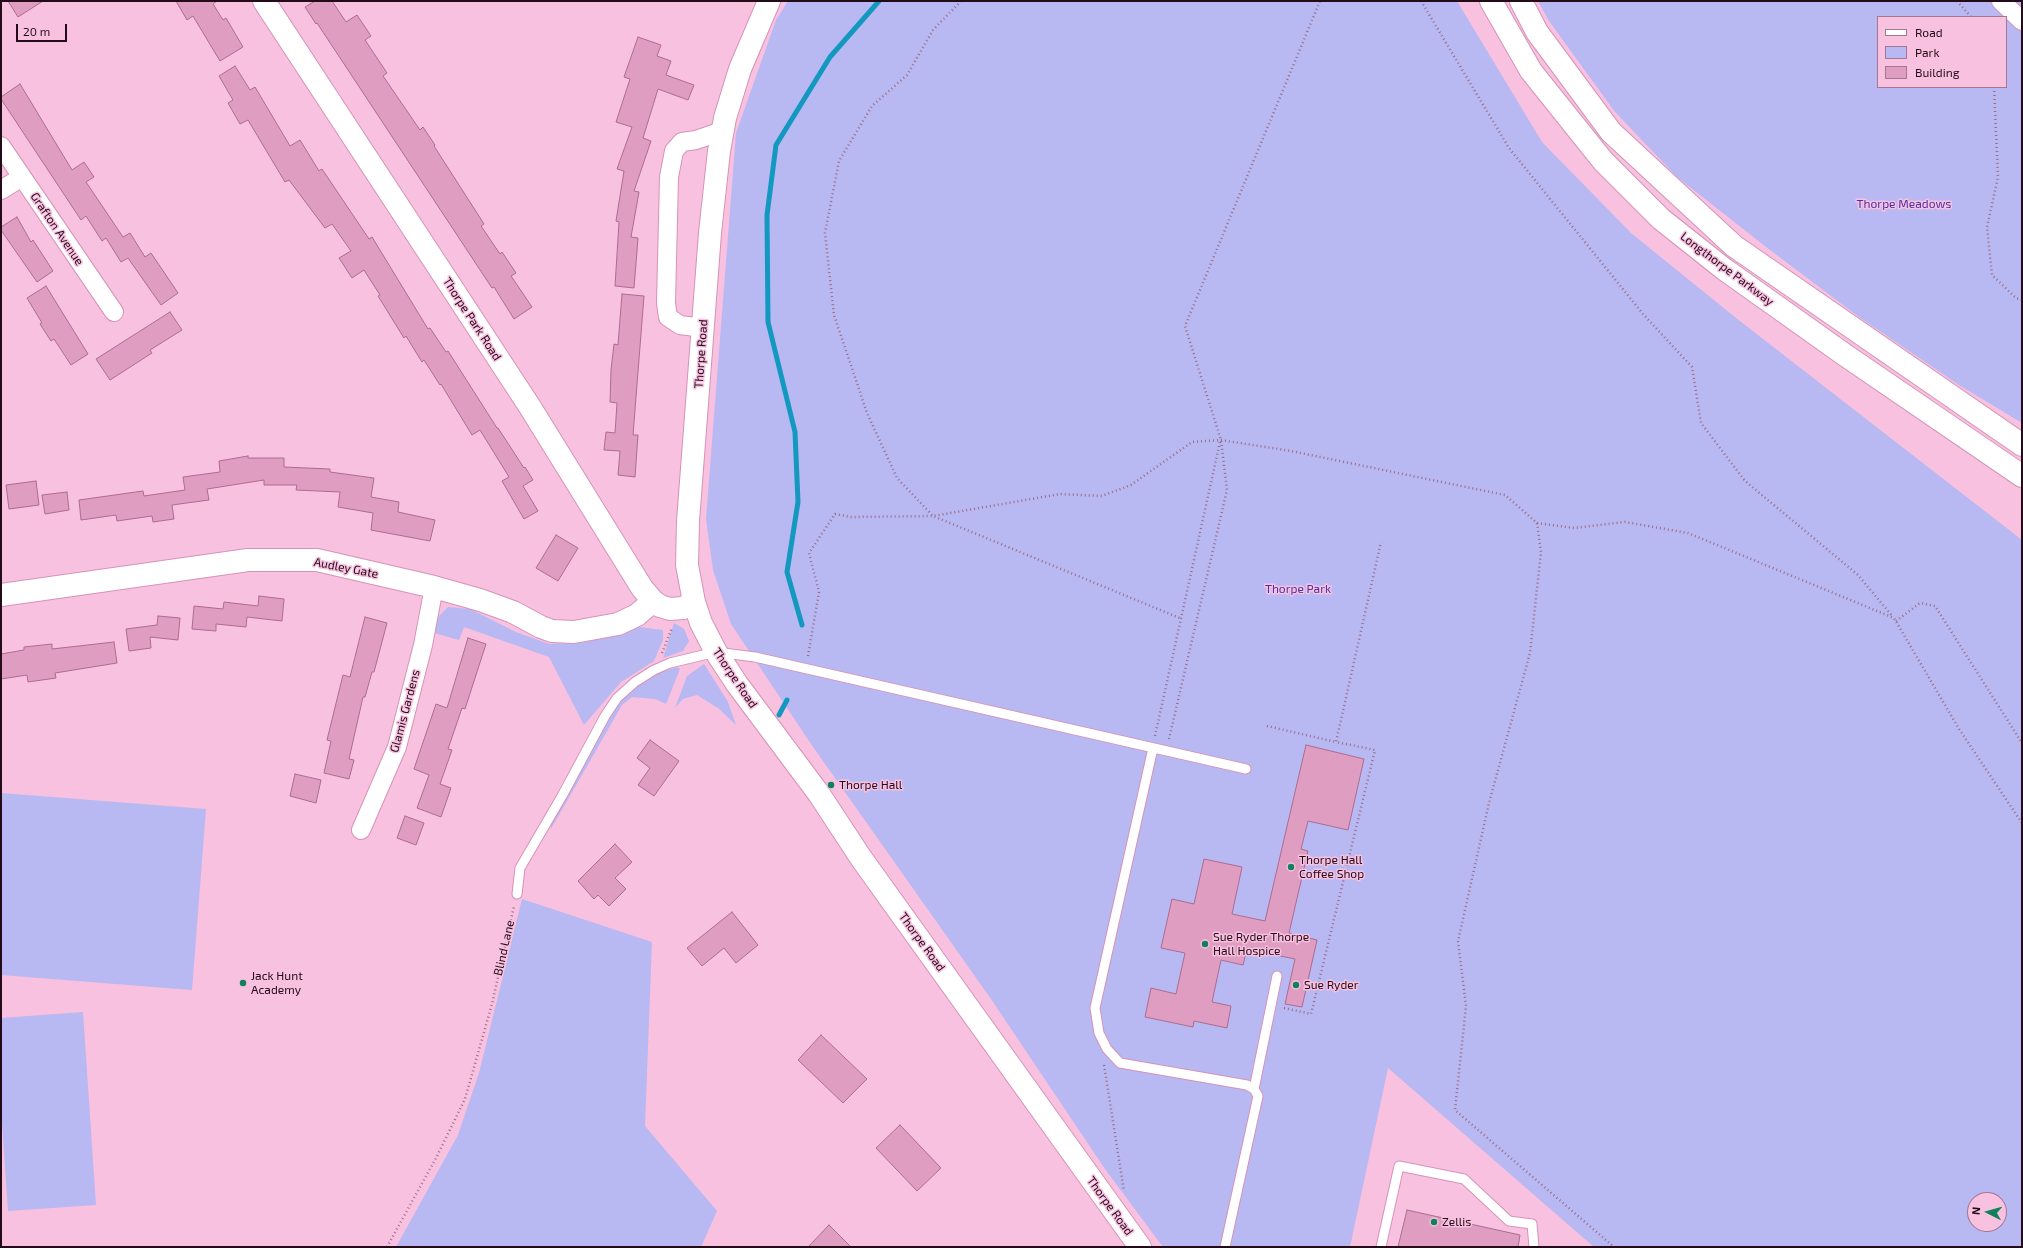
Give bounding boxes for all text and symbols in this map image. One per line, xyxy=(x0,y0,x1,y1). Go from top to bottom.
scale bar xyxy=(18,16,69,42)
legend xyxy=(1877,16,2007,88)
text: 20 m xyxy=(23,24,50,38)
text: Road xyxy=(1915,25,1943,39)
text: Park xyxy=(1915,45,1940,59)
text: Building xyxy=(1915,65,1959,79)
street label: Grafton Avenue xyxy=(27,190,87,268)
park label: Thorpe Meadows xyxy=(1857,197,1951,211)
street label: Longthorpe Parkway xyxy=(1677,229,1777,309)
street label: Thorpe Park Road xyxy=(440,275,504,363)
street label: Thorpe Road xyxy=(691,319,711,389)
street label: Audley Gate xyxy=(313,555,379,581)
park label: Thorpe Park xyxy=(1265,582,1331,596)
street label: Thorpe Road xyxy=(710,645,760,711)
street label: Glamis Gardens xyxy=(387,668,423,754)
place label: Thorpe Hall xyxy=(839,778,902,792)
marker: Thorpe Hall xyxy=(826,780,836,790)
place label: Thorpe Hall Coffee Shop xyxy=(1299,853,1364,881)
marker: Thorpe Hall Coffee Shop xyxy=(1286,862,1296,872)
street label: Thorpe Road xyxy=(896,910,948,974)
street label: Blind Lane xyxy=(491,919,517,977)
place label: Sue Ryder Thorpe Hall Hospice xyxy=(1213,930,1309,958)
marker: Sue Ryder Thorpe Hall Hospice xyxy=(1200,939,1210,949)
place label: Jack Hunt Academy xyxy=(251,969,303,997)
marker: Jack Hunt Academy xyxy=(238,978,248,988)
place label: Sue Ryder xyxy=(1304,978,1359,992)
marker: Sue Ryder xyxy=(1291,980,1301,990)
street label: Thorpe Road xyxy=(1084,1174,1136,1238)
north arrow xyxy=(1967,1192,2007,1232)
text: N xyxy=(1969,1206,1982,1215)
place label: Zellis xyxy=(1442,1215,1471,1229)
marker: Zellis xyxy=(1429,1217,1439,1227)

